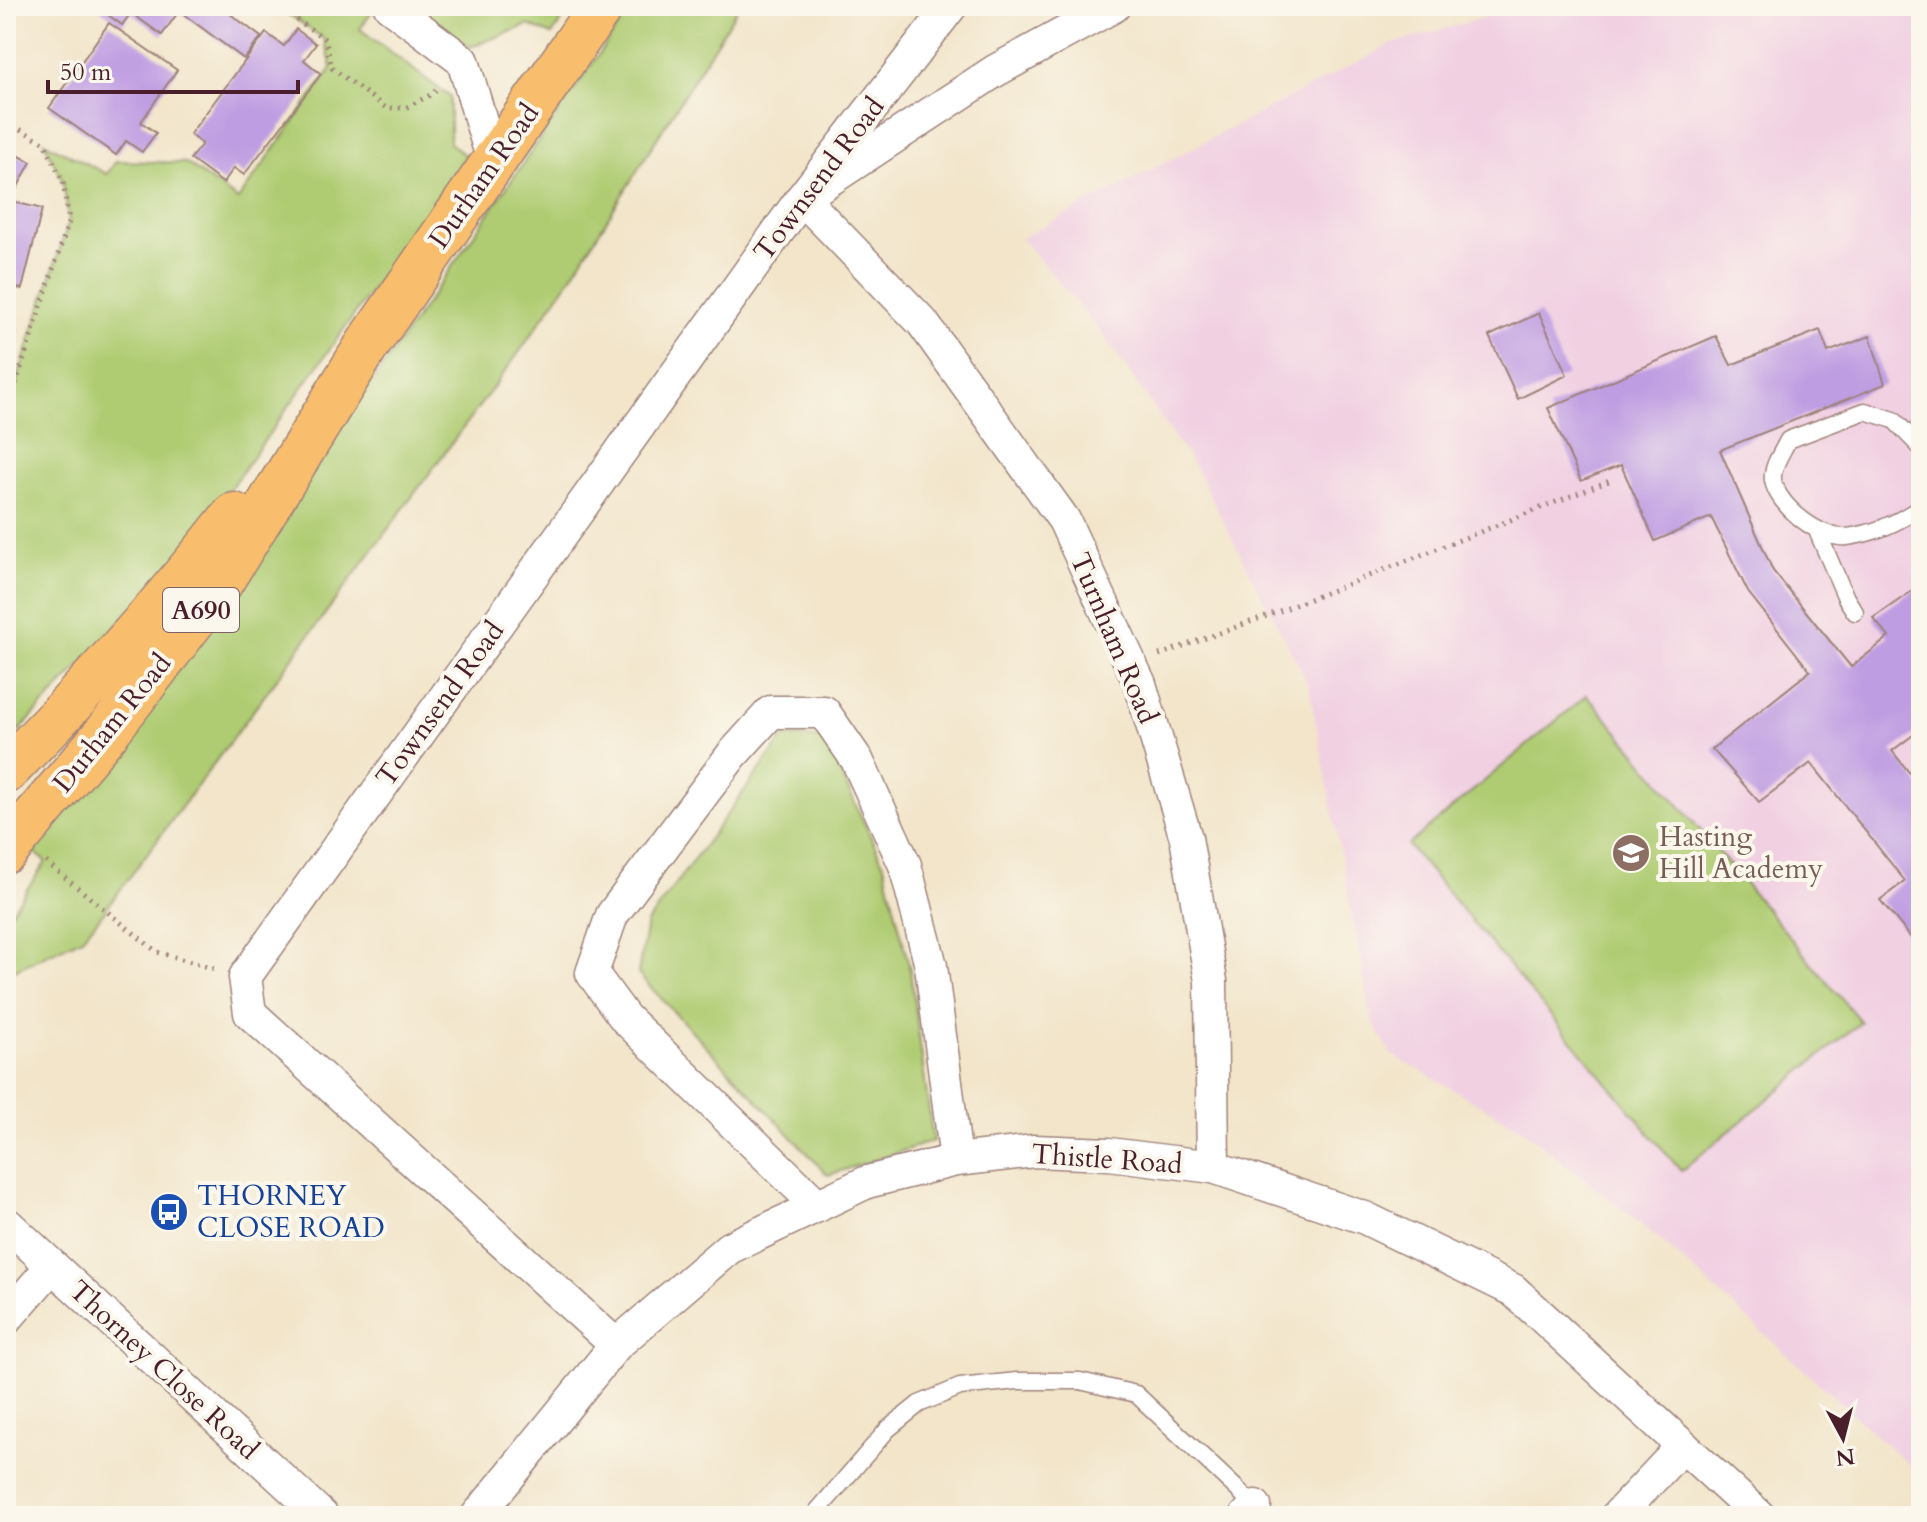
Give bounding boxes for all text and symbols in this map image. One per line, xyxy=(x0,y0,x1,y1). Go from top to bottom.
scale bar xyxy=(48,44,298,94)
text: 50 m xyxy=(60,56,112,89)
street label: Townsend Road xyxy=(745,89,893,269)
street label: Durham Road xyxy=(420,96,548,256)
street label: Turnham Road xyxy=(1061,547,1167,729)
road number: A690 xyxy=(163,588,239,632)
street label: Townsend Road xyxy=(367,613,513,794)
street label: Durham Road xyxy=(44,645,180,800)
place label: Hasting Hill Academy xyxy=(1659,818,1823,888)
school or university icon: Hasting Hill Academy xyxy=(1610,832,1652,874)
street label: Thistle Road xyxy=(1030,1135,1184,1183)
place label: THORNEY CLOSE ROAD xyxy=(197,1177,385,1247)
bus stop icon: THORNEY CLOSE ROAD xyxy=(148,1191,190,1233)
street label: Thorney Close Road xyxy=(61,1272,267,1468)
north arrow xyxy=(1803,1398,1883,1478)
text: N xyxy=(1834,1441,1857,1473)

